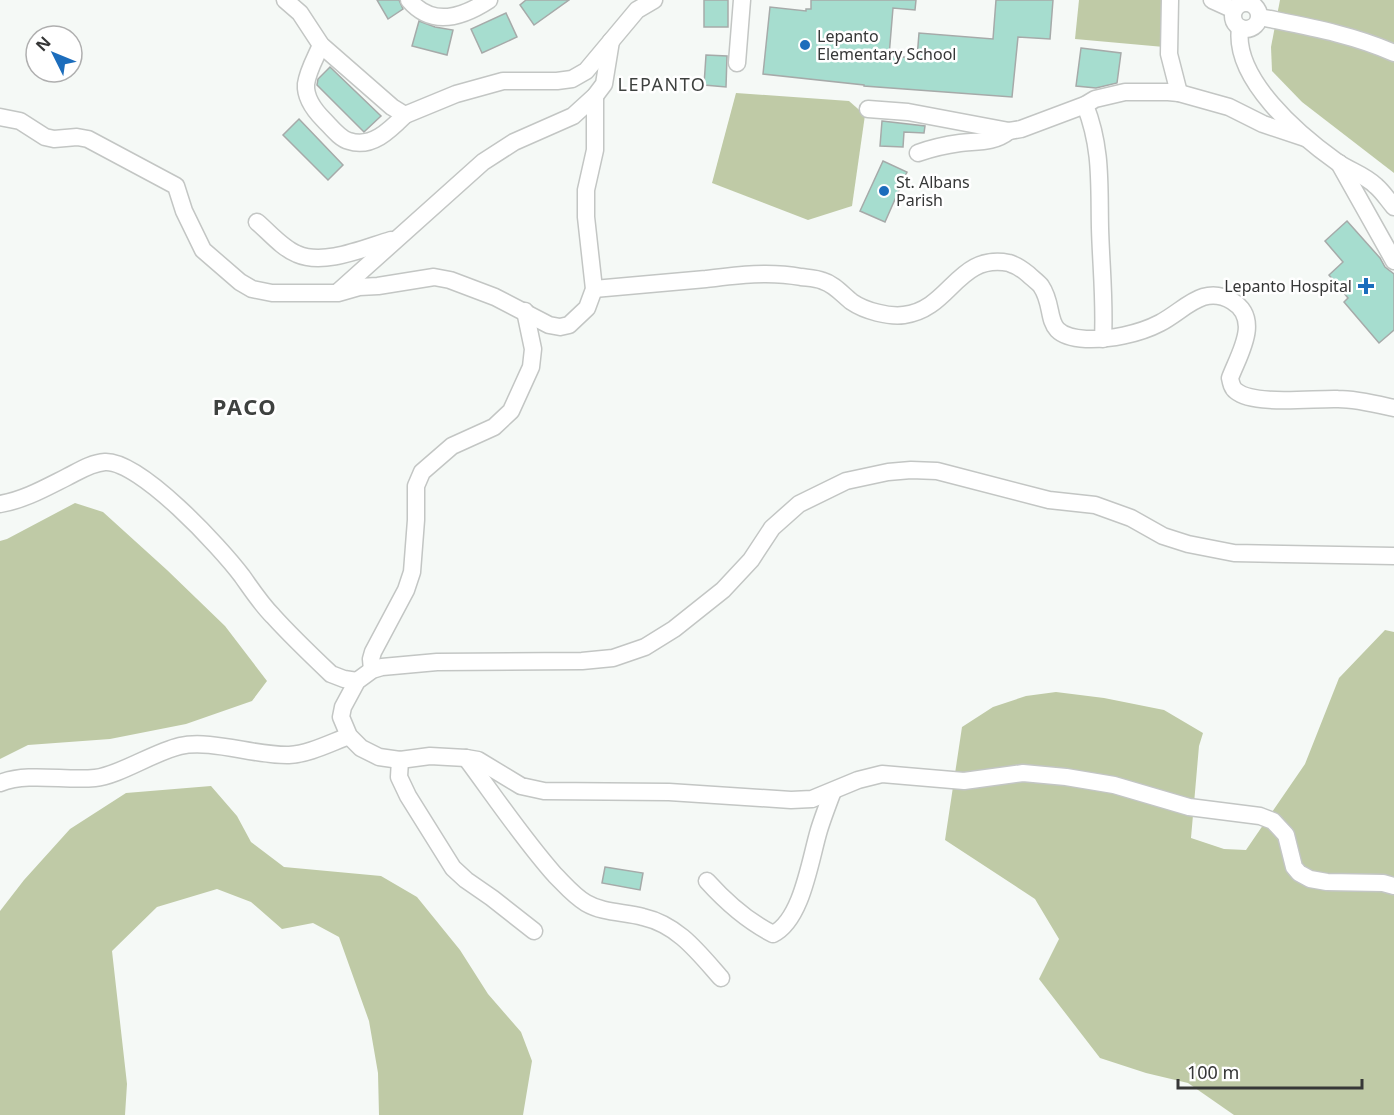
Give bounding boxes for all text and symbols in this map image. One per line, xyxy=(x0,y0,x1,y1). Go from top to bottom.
north arrow xyxy=(24,24,84,84)
place label: Lepanto Elementary School xyxy=(817,25,956,65)
text: N xyxy=(31,32,56,56)
marker: Lepanto Elementary School xyxy=(798,38,812,52)
district label: LEPANTO xyxy=(618,72,706,96)
place label: St. Albans Parish xyxy=(896,171,970,211)
marker: St. Albans Parish xyxy=(877,184,891,198)
place label: Lepanto Hospital xyxy=(1224,275,1352,297)
marker: Lepanto Hospital xyxy=(1357,277,1375,295)
district label: PACO xyxy=(213,391,277,421)
scale bar xyxy=(1178,1052,1362,1090)
text: 100 m xyxy=(1187,1060,1239,1084)

